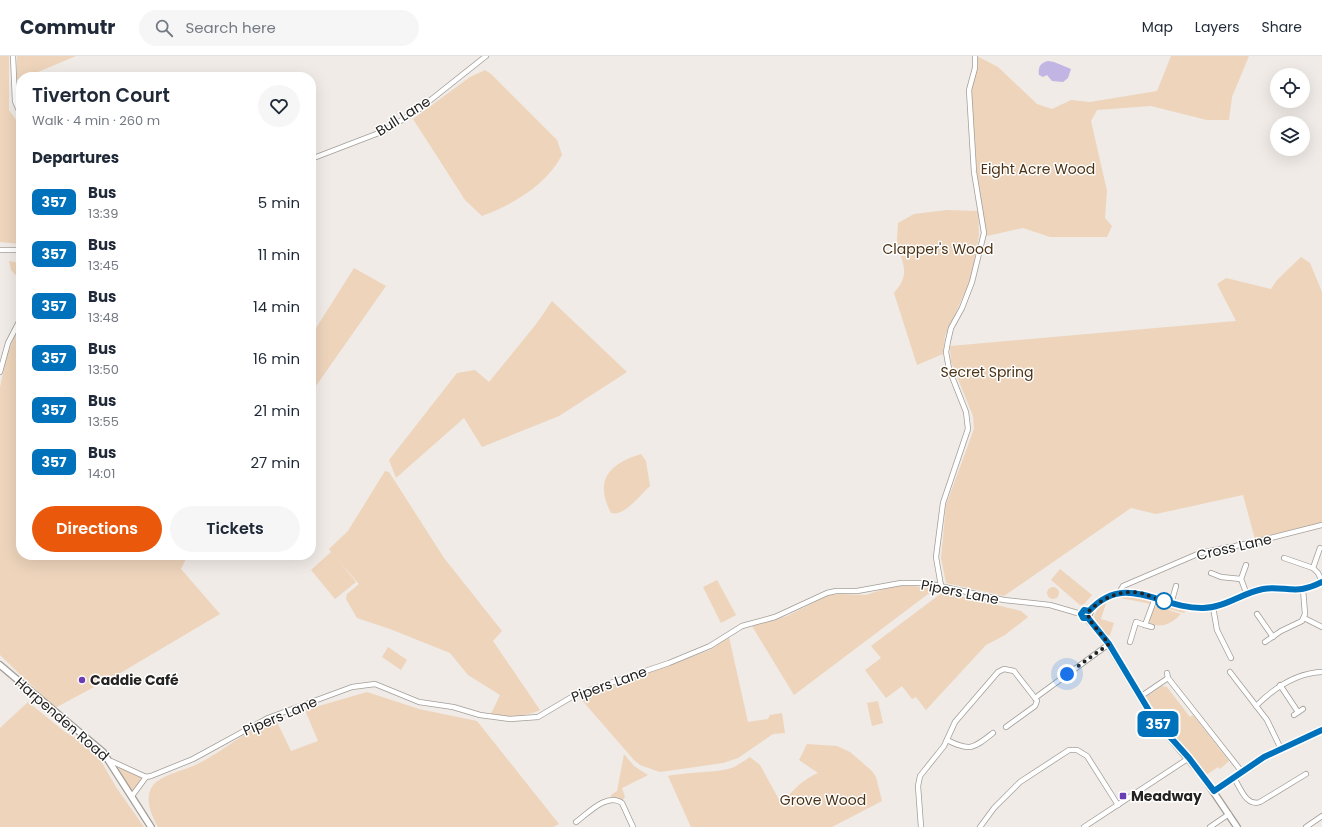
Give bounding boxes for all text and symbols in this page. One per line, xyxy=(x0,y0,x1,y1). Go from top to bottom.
search box xyxy=(139,10,419,46)
text: Commutr xyxy=(20,14,115,41)
icon: search xyxy=(153,17,175,39)
text: Search here xyxy=(185,17,276,38)
text: Map xyxy=(1142,17,1173,37)
text: Layers xyxy=(1195,17,1239,37)
text: Share xyxy=(1261,17,1302,37)
map controls xyxy=(1270,68,1310,156)
button: locate xyxy=(1270,68,1310,108)
text: Tiverton Court xyxy=(32,82,170,109)
button: heart xyxy=(258,85,300,127)
street label: Bull Lane xyxy=(372,91,435,141)
text: Walk · 4 min · 260 m xyxy=(32,111,160,130)
button: layers xyxy=(1270,116,1310,156)
text: Departures xyxy=(32,147,119,168)
park label: Eight Acre Wood xyxy=(981,159,1095,179)
text: Bus xyxy=(88,182,116,203)
text: 357 xyxy=(41,192,67,212)
text: 5 min xyxy=(258,192,300,213)
text: 13:39 xyxy=(88,204,118,223)
text: Bus xyxy=(88,234,116,255)
park label: Clapper's Wood xyxy=(883,239,993,259)
text: 357 xyxy=(41,244,67,264)
text: 11 min xyxy=(258,244,300,265)
text: 13:45 xyxy=(88,256,119,275)
text: Bus xyxy=(88,286,116,307)
text: 357 xyxy=(41,296,67,316)
text: 14 min xyxy=(253,296,300,317)
text: 13:48 xyxy=(88,308,119,327)
text: Bus xyxy=(88,338,116,359)
text: 357 xyxy=(41,348,67,368)
text: 16 min xyxy=(253,348,300,369)
text: 13:50 xyxy=(88,360,119,379)
park label: Secret Spring xyxy=(941,362,1033,382)
text: Bus xyxy=(88,390,116,411)
text: 357 xyxy=(41,400,67,420)
text: 21 min xyxy=(254,400,300,421)
text: 13:55 xyxy=(88,412,119,431)
text: Bus xyxy=(88,442,116,463)
text: 357 xyxy=(41,452,67,472)
text: 27 min xyxy=(250,452,300,473)
text: 14:01 xyxy=(88,464,115,483)
button: Directions xyxy=(32,506,162,552)
button: Tickets xyxy=(170,506,300,552)
street label: Cross Lane xyxy=(1194,529,1274,565)
street label: Pipers Lane xyxy=(919,575,1001,609)
unlabelled marker xyxy=(1155,592,1173,610)
street label: Pipers Lane xyxy=(568,661,650,707)
your location xyxy=(1057,664,1077,684)
place label: Caddie Café xyxy=(90,670,179,690)
street label: Harpenden Road xyxy=(11,673,113,765)
marker: Caddie Café xyxy=(77,675,87,685)
street label: Pipers Lane xyxy=(240,691,321,741)
line badge: 357 xyxy=(1135,711,1181,737)
text: 357 xyxy=(1145,714,1171,734)
place label: Meadway xyxy=(1131,786,1202,806)
park label: Grove Wood xyxy=(780,790,866,810)
marker: Meadway xyxy=(1118,791,1128,801)

